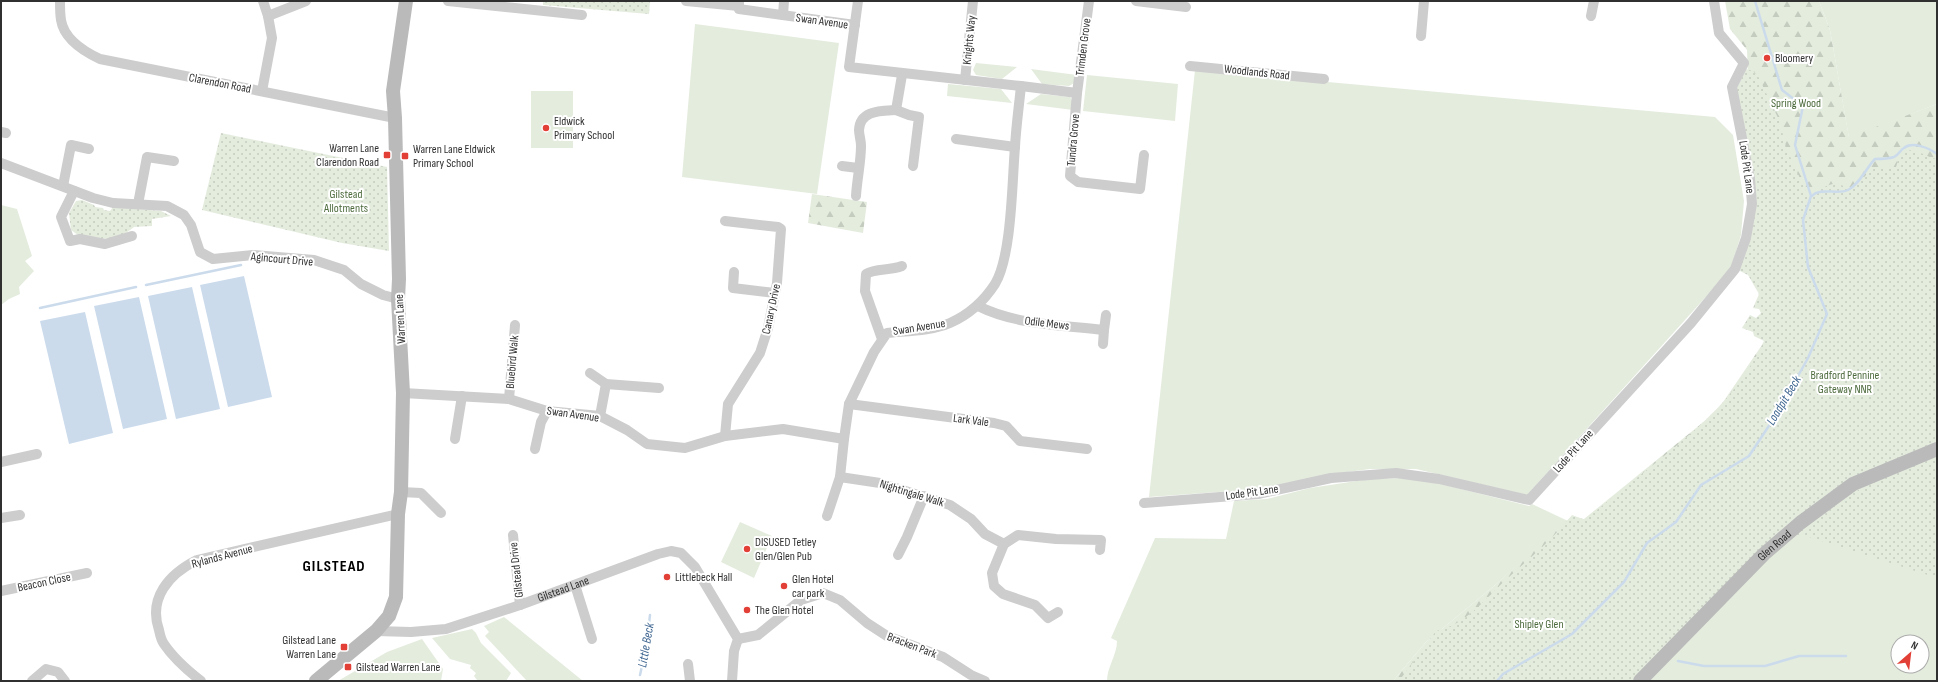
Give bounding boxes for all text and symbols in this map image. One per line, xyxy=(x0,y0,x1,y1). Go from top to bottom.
street label: Swan Avenue xyxy=(795,10,849,33)
street label: Knights Way xyxy=(959,14,980,65)
street label: Trimden Grove xyxy=(1073,17,1094,77)
place label: Bloomery xyxy=(1775,51,1814,66)
marker: Bloomery xyxy=(1762,53,1772,63)
street label: Woodlands Road xyxy=(1223,62,1290,83)
street label: Clarendon Road xyxy=(188,70,252,97)
park label: Spring Wood xyxy=(1771,96,1821,111)
street label: Tundra Grove xyxy=(1064,113,1083,167)
place label: Eldwick Primary School xyxy=(554,114,614,143)
marker: Eldwick Primary School xyxy=(541,123,551,133)
street label: Lode Pit Lane xyxy=(1735,140,1758,194)
place label: Warren Lane Clarendon Road xyxy=(316,141,379,170)
place label: Warren Lane Eldwick Primary School xyxy=(413,142,496,171)
marker: Warren Lane Clarendon Road xyxy=(382,150,392,160)
marker: Warren Lane Eldwick Primary School xyxy=(400,151,410,161)
park label: Gilstead Allotments xyxy=(323,187,368,216)
street label: Agincourt Drive xyxy=(249,249,314,270)
street label: Canary Drive xyxy=(759,282,784,336)
street label: Warren Lane xyxy=(392,294,409,344)
street label: Odile Mews xyxy=(1024,313,1070,334)
street label: Swan Avenue xyxy=(892,316,946,339)
street label: Bluebird Walk xyxy=(503,334,522,389)
park label: Bradford Pennine Gateway NNR xyxy=(1811,368,1880,397)
water label: Loadpit Beck xyxy=(1763,372,1805,428)
street label: Swan Avenue xyxy=(546,403,600,426)
street label: Lark Vale xyxy=(952,411,990,430)
street label: Lode Pit Lane xyxy=(1550,427,1597,476)
street label: Nightingale Walk xyxy=(878,477,946,510)
street label: Lode Pit Lane xyxy=(1225,481,1279,504)
street label: Glen Road xyxy=(1754,527,1795,564)
place label: DISUSED Tetley Glen/Glen Pub xyxy=(755,535,817,564)
street label: Rylands Avenue xyxy=(190,541,254,572)
street label: Gilstead Drive xyxy=(506,541,527,598)
marker: DISUSED Tetley Glen/Glen Pub xyxy=(742,544,752,554)
district label: GILSTEAD xyxy=(302,557,366,576)
street label: Beacon Close xyxy=(16,570,72,595)
place label: Littlebeck Hall xyxy=(675,570,732,585)
marker: Littlebeck Hall xyxy=(662,572,672,582)
place label: Glen Hotel car park xyxy=(792,572,834,601)
street label: Gilstead Lane xyxy=(536,573,591,606)
marker: Glen Hotel car park xyxy=(779,581,789,591)
place label: The Glen Hotel xyxy=(755,603,813,618)
marker: The Glen Hotel xyxy=(742,605,752,615)
park label: Shipley Glen xyxy=(1514,617,1564,632)
water label: Little Beck xyxy=(634,620,658,669)
street label: Bracken Park xyxy=(885,629,939,662)
place label: Gilstead Lane Warren Lane xyxy=(282,633,336,662)
north arrow xyxy=(1890,634,1930,674)
text: N xyxy=(1909,638,1920,653)
marker: Gilstead Lane Warren Lane xyxy=(339,642,349,652)
place label: Gilstead Warren Lane xyxy=(356,660,441,675)
marker: Gilstead Warren Lane xyxy=(343,662,353,672)

